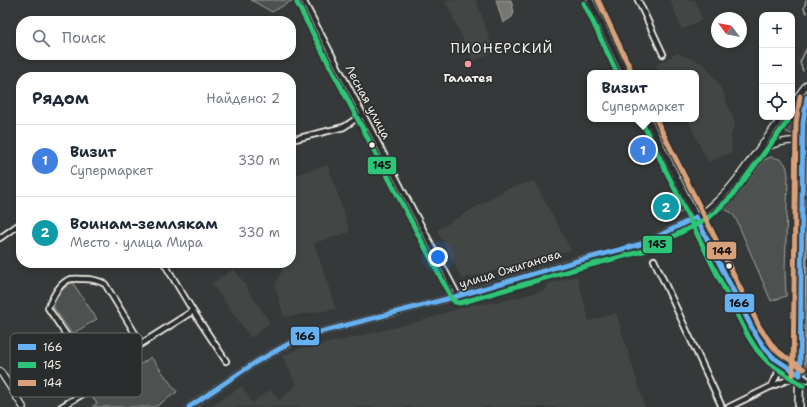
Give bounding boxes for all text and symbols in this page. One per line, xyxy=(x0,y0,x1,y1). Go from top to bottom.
north arrow xyxy=(711,12,747,48)
map controls xyxy=(759,12,795,120)
button: + xyxy=(759,12,795,48)
search box xyxy=(16,16,296,60)
icon: search xyxy=(30,27,52,49)
text: Поиск xyxy=(62,28,106,48)
district label: ПИОНЕРСКИЙ xyxy=(450,39,554,57)
button: − xyxy=(759,48,795,84)
marker: Галатея xyxy=(463,59,473,69)
street label: Лесная улица xyxy=(342,62,395,142)
place label: Галатея xyxy=(443,70,493,86)
popup xyxy=(587,70,699,122)
text: Визит xyxy=(602,78,648,98)
button: locate xyxy=(759,84,795,120)
text: Рядом xyxy=(32,87,89,109)
text: Найдено: 2 xyxy=(206,90,280,107)
text: Супермаркет xyxy=(602,98,684,115)
pin: 1 xyxy=(630,135,656,165)
unlabelled marker xyxy=(367,140,377,150)
text: Визит xyxy=(70,142,116,162)
text: 1 xyxy=(42,152,48,169)
text: 330 m xyxy=(238,152,280,169)
line badge: 145 xyxy=(367,156,397,175)
text: 145 xyxy=(373,158,392,173)
text: Супермаркет xyxy=(70,162,153,179)
pin: 2 xyxy=(653,192,679,222)
text: Воинам-землякам xyxy=(70,214,218,234)
text: 2 xyxy=(40,224,50,241)
text: 330 m xyxy=(238,224,280,241)
text: Место · улица Мира xyxy=(70,234,203,251)
line badge: 145 xyxy=(642,235,673,254)
text: 145 xyxy=(648,237,667,252)
line badge: 144 xyxy=(706,241,737,260)
text: 144 xyxy=(712,244,732,259)
street label: улица Ожиганова xyxy=(457,246,563,292)
your location xyxy=(428,247,448,267)
unlabelled marker xyxy=(724,261,734,271)
line badge: 166 xyxy=(724,293,755,313)
text: 166 xyxy=(729,296,749,311)
line badge: 166 xyxy=(290,326,320,346)
text: 166 xyxy=(295,329,315,344)
legend xyxy=(10,333,142,397)
text: 166 xyxy=(43,340,62,355)
text: 145 xyxy=(43,358,61,373)
text: 144 xyxy=(43,376,62,391)

